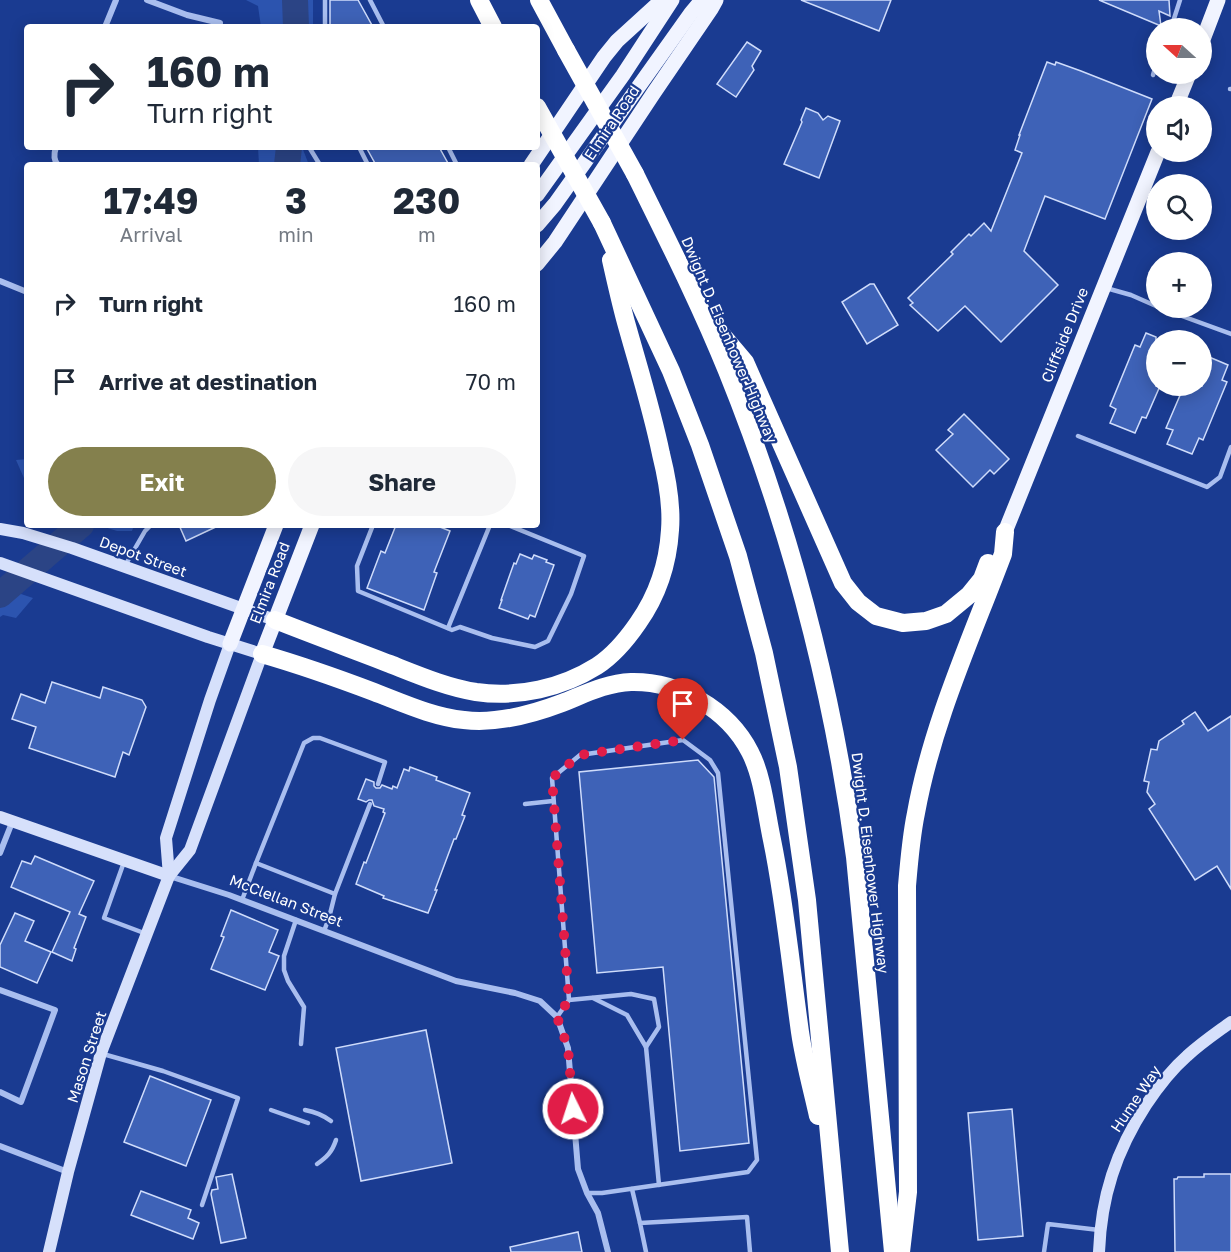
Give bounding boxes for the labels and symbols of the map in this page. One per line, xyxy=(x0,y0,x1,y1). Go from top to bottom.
north arrow xyxy=(1146,18,1212,84)
street label: Elmira Road xyxy=(580,82,643,163)
street label: Dwight D. Eisenhower Highway xyxy=(678,234,782,446)
street label: Cliffside Drive xyxy=(1037,284,1091,385)
street label: Depot Street xyxy=(97,532,189,580)
street label: Elmira Road xyxy=(245,539,293,626)
pin xyxy=(657,678,708,740)
street label: Dwight D. Eisenhower Highway xyxy=(848,751,894,975)
street label: McClellan Street xyxy=(227,870,346,930)
street label: Mason Street xyxy=(63,1008,109,1105)
street label: Hume Way xyxy=(1106,1061,1164,1135)
position arrow xyxy=(541,1077,605,1141)

